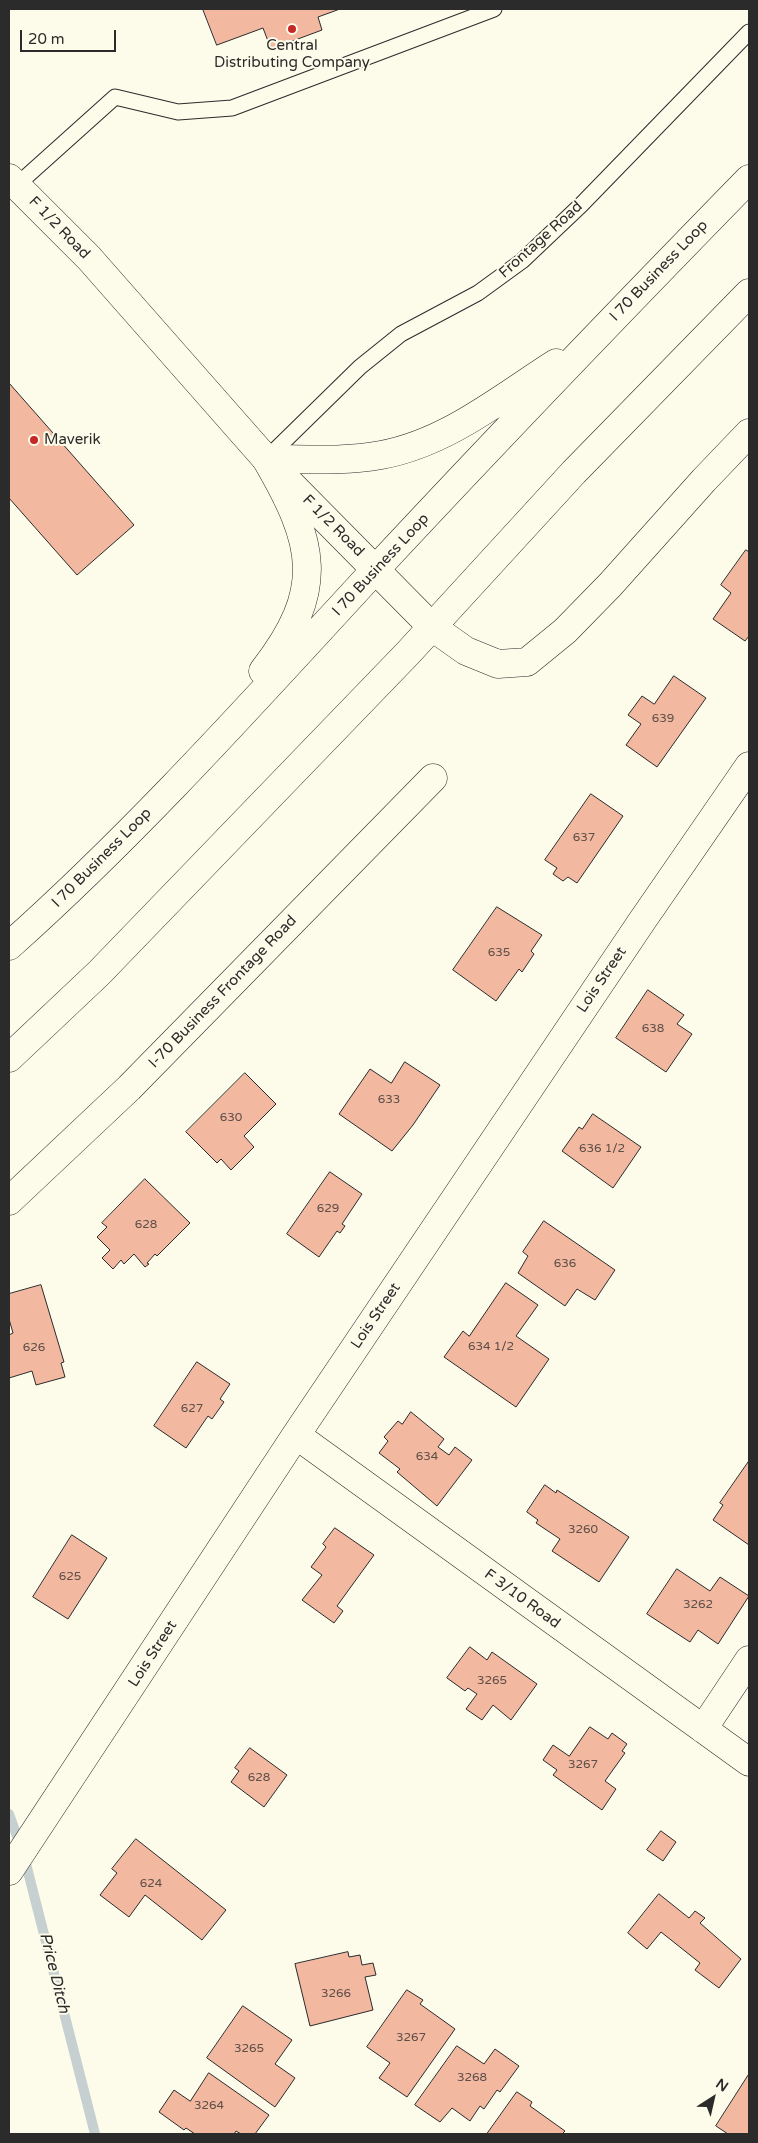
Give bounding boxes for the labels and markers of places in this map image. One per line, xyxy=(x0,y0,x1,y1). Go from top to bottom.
marker: Central Distributing Company xyxy=(286,23,298,35)
place label: Central Distributing Company xyxy=(214,37,370,72)
place label: Maverik xyxy=(44,431,101,449)
marker: Maverik xyxy=(28,434,40,446)

